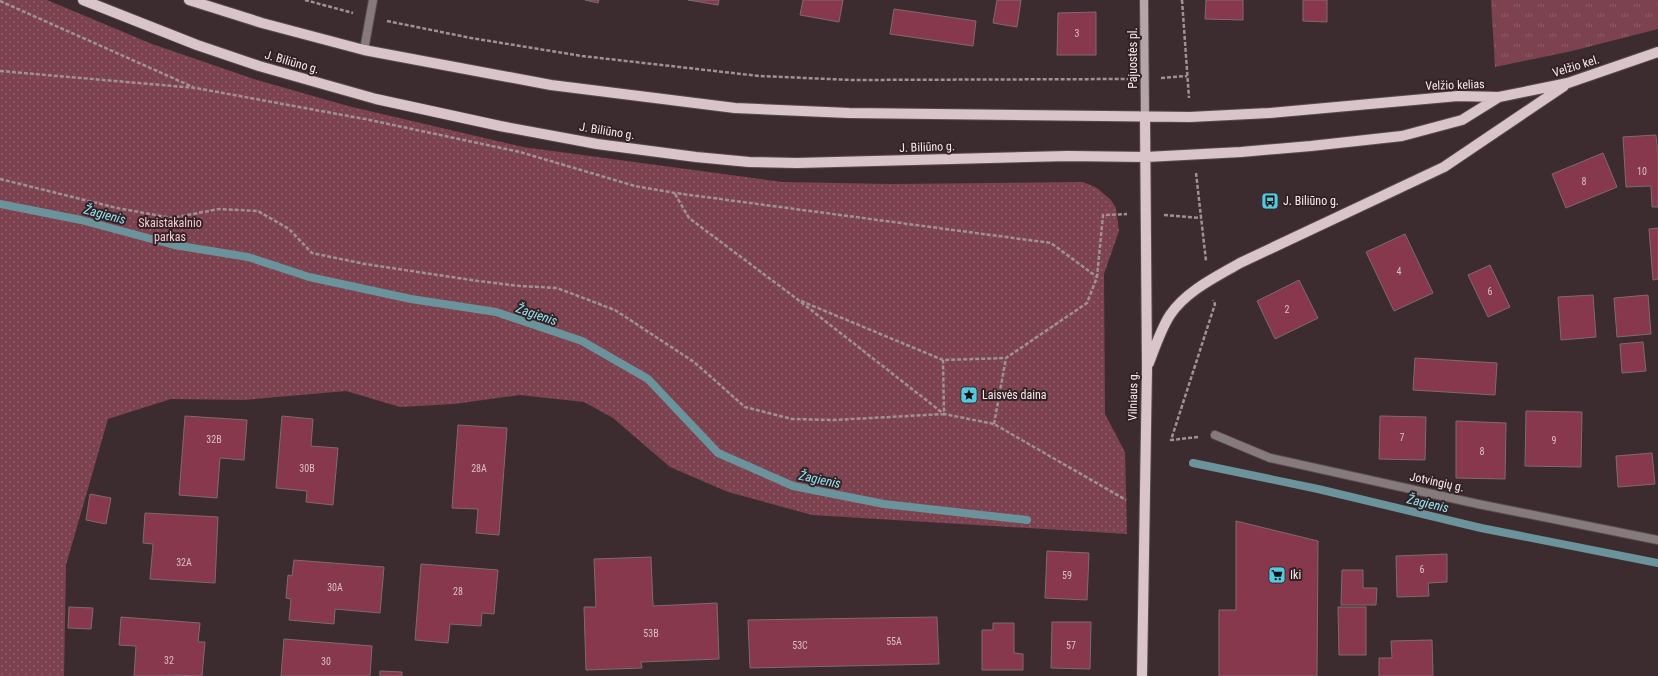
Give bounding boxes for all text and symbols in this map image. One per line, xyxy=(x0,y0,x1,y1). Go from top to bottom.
street label: Pajuostės pl. xyxy=(1126,27,1140,89)
house number: 3 xyxy=(1075,28,1080,39)
street label: J. Biliūno g. xyxy=(263,48,321,76)
street label: Velžio kel. xyxy=(1551,52,1601,80)
street label: Velžio kelias xyxy=(1425,77,1485,93)
street label: J. Biliūno g. xyxy=(578,120,636,142)
street label: J. Biliūno g. xyxy=(899,139,955,155)
house number: 10 xyxy=(1637,166,1647,177)
house number: 8 xyxy=(1582,176,1587,187)
bus stop icon: J. Biliūno g. xyxy=(1260,191,1280,211)
place label: J. Biliūno g. xyxy=(1283,194,1339,208)
water label: Žagienis xyxy=(81,201,128,227)
park label: Skaistakalnio parkas xyxy=(138,216,202,244)
house number: 4 xyxy=(1397,266,1402,277)
house number: 6 xyxy=(1488,286,1493,297)
water label: Žagienis xyxy=(513,300,560,329)
house number: 2 xyxy=(1285,304,1290,315)
street label: Vilniaus g. xyxy=(1126,371,1140,421)
place icon: Laisvės daina xyxy=(959,385,979,405)
place label: Laisvės daina xyxy=(982,388,1047,402)
house number: 7 xyxy=(1400,432,1405,443)
house number: 32B xyxy=(206,434,222,445)
house number: 9 xyxy=(1552,435,1557,446)
house number: 8 xyxy=(1480,446,1485,457)
house number: 30B xyxy=(299,463,315,474)
house number: 28A xyxy=(471,463,487,474)
water label: Žagienis xyxy=(797,468,842,491)
street label: Jotvingių g. xyxy=(1408,469,1466,495)
water label: Žagienis xyxy=(1405,491,1450,516)
house number: 32A xyxy=(176,557,192,568)
house number: 6 xyxy=(1420,564,1425,575)
supermarket icon: Iki xyxy=(1267,565,1287,585)
place label: Iki xyxy=(1290,568,1301,582)
house number: 59 xyxy=(1062,570,1072,581)
house number: 30A xyxy=(327,582,343,593)
house number: 28 xyxy=(453,586,463,597)
house number: 53B xyxy=(643,628,659,639)
house number: 55A xyxy=(886,636,902,647)
house number: 53C xyxy=(792,640,808,651)
house number: 57 xyxy=(1066,640,1076,651)
house number: 32 xyxy=(164,655,174,666)
house number: 30 xyxy=(321,656,331,667)

